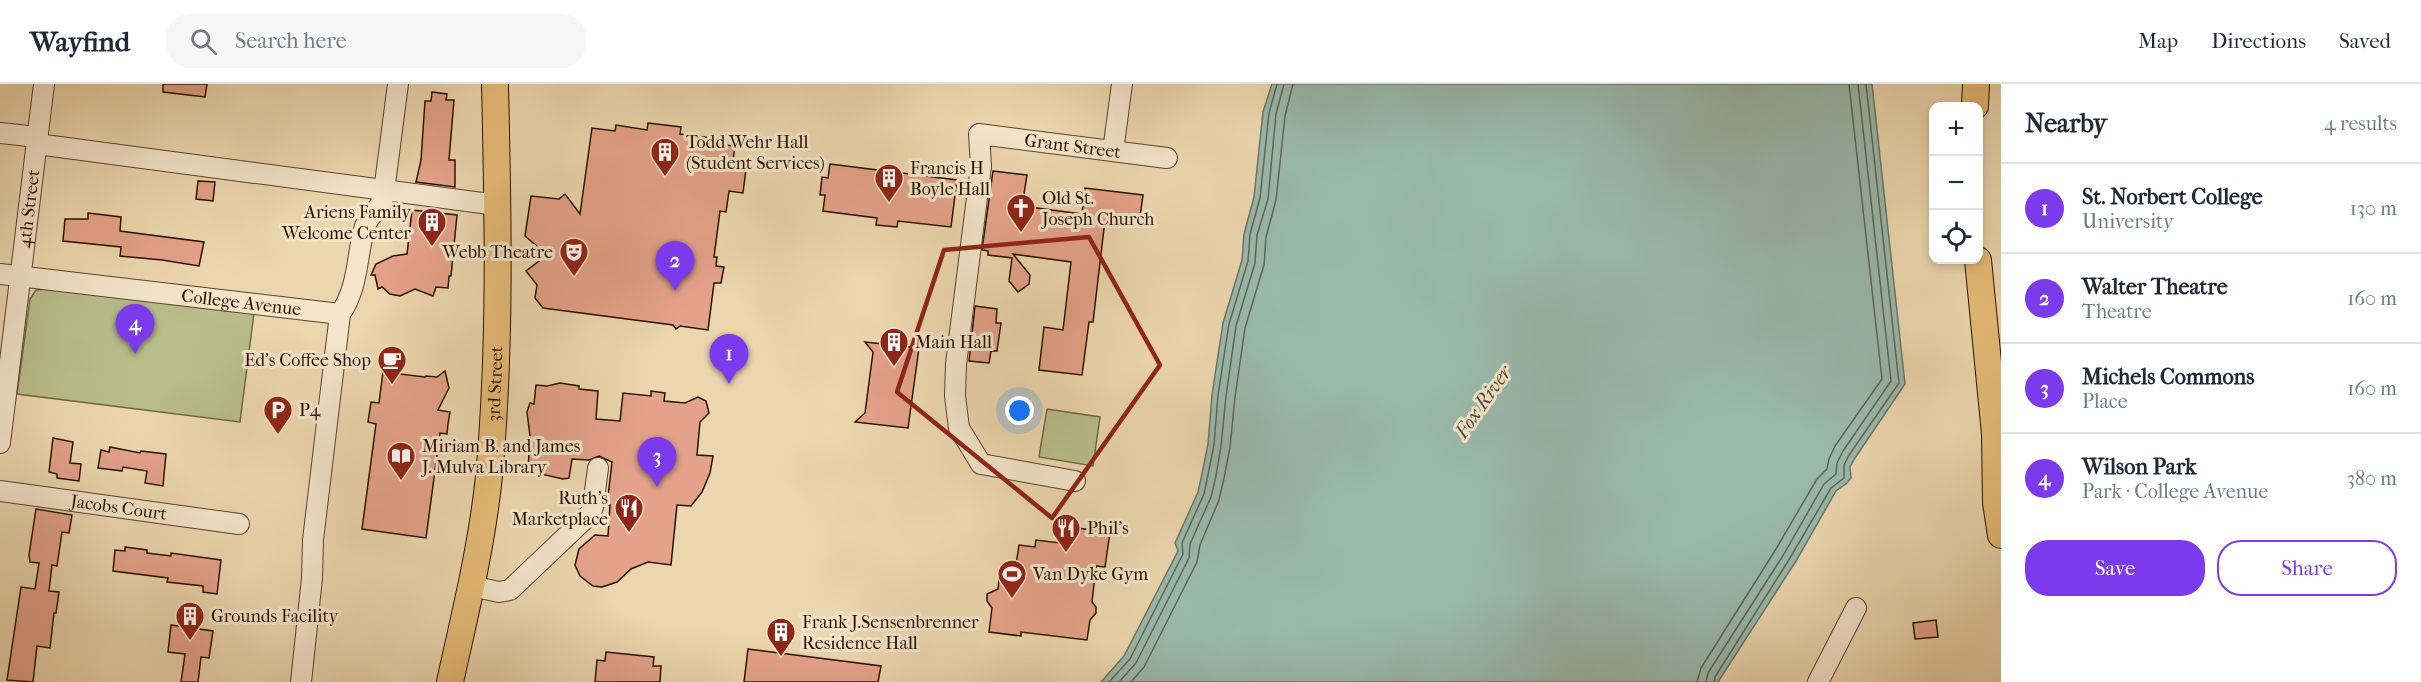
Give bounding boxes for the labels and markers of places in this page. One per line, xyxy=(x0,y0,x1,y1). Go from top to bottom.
place label: Todd Wehr Hall (Student Services) xyxy=(686,132,825,174)
building icon: Todd Wehr Hall (Student Services) xyxy=(649,136,681,178)
place label: Francis H Boyle Hall xyxy=(910,158,990,200)
building icon: Francis H Boyle Hall xyxy=(873,162,905,204)
place label: Old St. Joseph Church xyxy=(1040,188,1154,230)
church icon: Old St. Joseph Church xyxy=(1005,192,1037,234)
place label: Ariens Family Welcome Center xyxy=(281,202,412,244)
building icon: Ariens Family Welcome Center xyxy=(416,206,448,248)
theatre icon: Webb Theatre xyxy=(558,236,590,278)
place label: Webb Theatre xyxy=(441,242,553,263)
pin: 2 xyxy=(656,242,694,291)
pin: 4 xyxy=(116,304,154,354)
building icon: Main Hall xyxy=(878,326,910,368)
place label: Main Hall xyxy=(915,332,992,353)
pin: 1 xyxy=(710,334,748,384)
cafe icon: Ed’s Coffee Shop xyxy=(376,344,408,386)
place label: Ed’s Coffee Shop xyxy=(244,350,371,371)
parking icon: P4 xyxy=(262,394,294,436)
place label: P4 xyxy=(299,400,321,421)
place label: Miriam B. and James J. Mulva Library xyxy=(420,436,581,478)
pin: 3 xyxy=(638,438,676,487)
library icon: Miriam B. and James J. Mulva Library xyxy=(385,440,417,482)
place label: Ruth's Marketplace xyxy=(512,488,608,530)
restaurant icon: Ruth's Marketplace xyxy=(613,492,645,534)
restaurant icon: Phil's xyxy=(1050,512,1082,554)
place label: Phil's xyxy=(1087,518,1129,539)
sports icon: Van Dyke Gym xyxy=(996,558,1028,600)
place label: Van Dyke Gym xyxy=(1032,564,1148,585)
building icon: Grounds Facility xyxy=(174,600,206,642)
place label: Grounds Facility xyxy=(211,606,340,627)
place label: Frank J.Sensenbrenner Residence Hall xyxy=(802,612,979,654)
building icon: Frank J.Sensenbrenner Residence Hall xyxy=(765,616,797,658)

